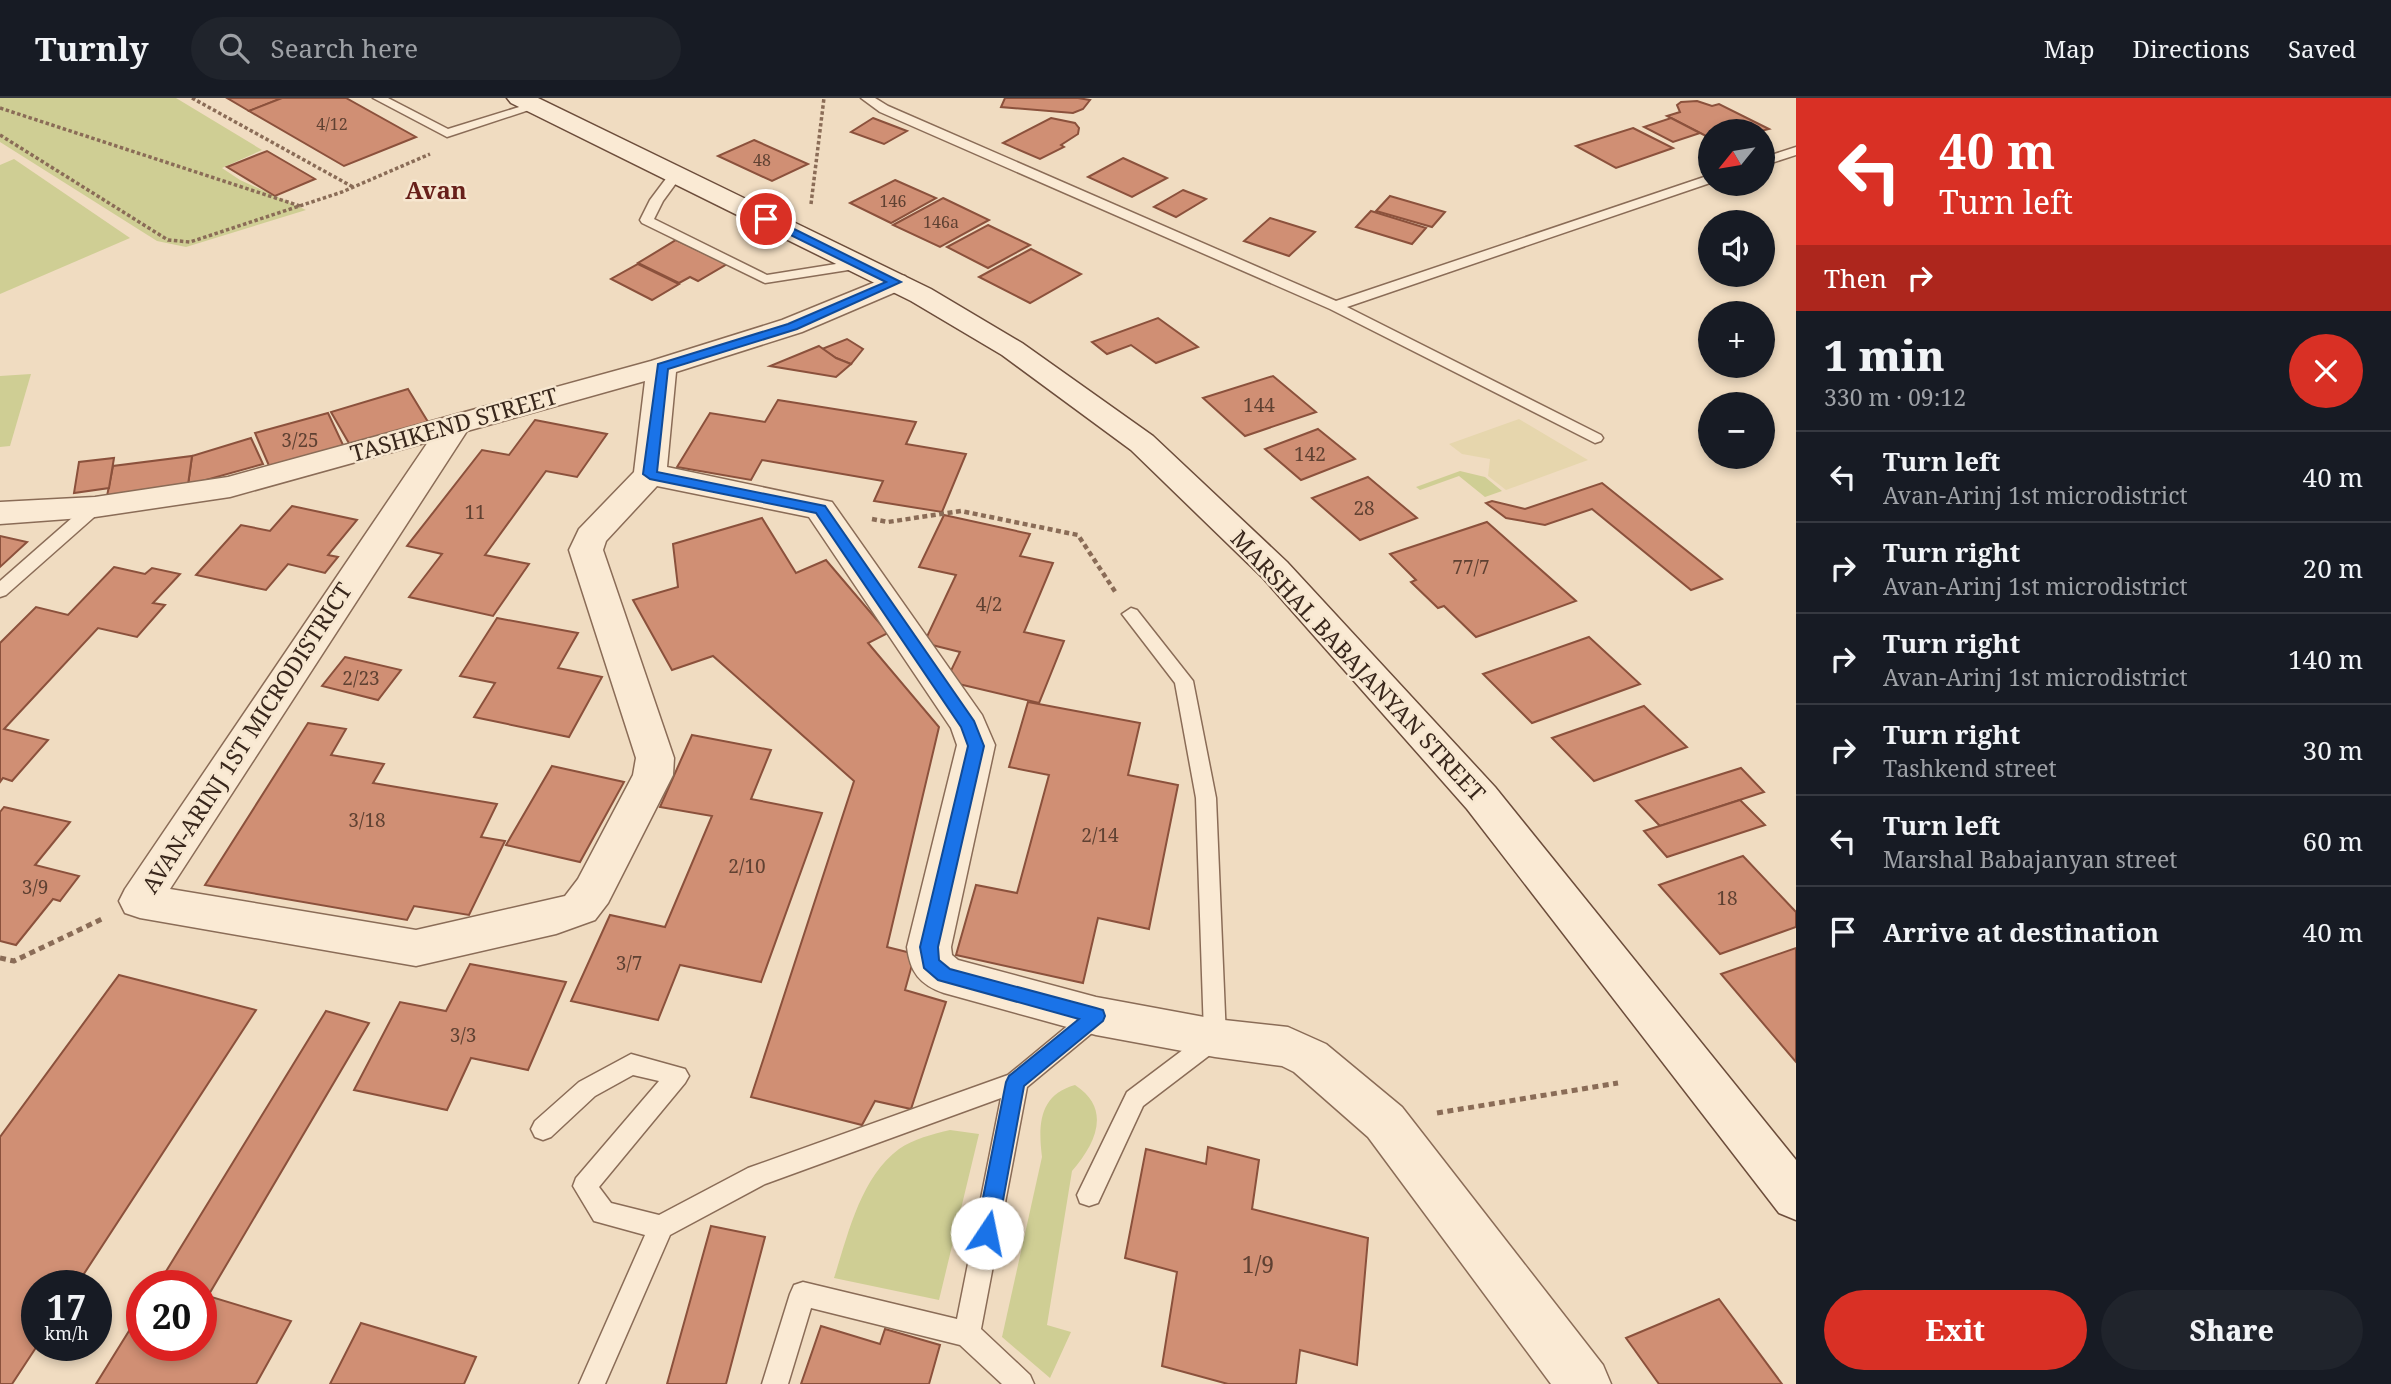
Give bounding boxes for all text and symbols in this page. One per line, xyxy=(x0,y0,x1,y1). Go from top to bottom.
search box xyxy=(191,17,681,80)
text: Turnly xyxy=(35,26,149,71)
icon: search xyxy=(215,29,253,67)
text: Search here xyxy=(271,30,418,66)
text: Map xyxy=(2044,32,2095,65)
text: Directions xyxy=(2133,32,2250,65)
text: Saved xyxy=(2288,32,2356,65)
house number: 4/12 xyxy=(316,113,348,135)
text: 40 m xyxy=(1939,117,2055,183)
north arrow xyxy=(1698,119,1774,196)
map controls xyxy=(1698,119,1775,469)
icon: left xyxy=(1824,126,1915,217)
house number: 48 xyxy=(753,149,771,171)
district label: Avan xyxy=(405,173,467,206)
text: Turn left xyxy=(1939,180,2073,223)
pin xyxy=(736,189,796,249)
house number: 146 xyxy=(880,190,906,212)
icon: arrive xyxy=(747,200,785,238)
button: sound xyxy=(1698,210,1775,287)
house number: 146a xyxy=(923,211,959,233)
icon: right xyxy=(1901,259,1939,297)
text: Then xyxy=(1824,260,1887,296)
button: + xyxy=(1698,301,1775,378)
text: 1 min xyxy=(1824,326,1945,383)
button: close xyxy=(2289,334,2363,408)
street label: TASHKEND STREET xyxy=(346,379,561,469)
text: 330 m · 09:12 xyxy=(1824,381,1966,413)
house number: 144 xyxy=(1243,392,1275,418)
button: − xyxy=(1698,392,1775,469)
house number: 3/25 xyxy=(281,427,319,453)
house number: 142 xyxy=(1294,441,1326,467)
text: Turn left xyxy=(1883,443,2000,479)
icon: left xyxy=(1824,458,1862,496)
text: 40 m xyxy=(2303,459,2363,495)
text: Avan-Arinj 1st microdistrict xyxy=(1883,479,2188,511)
house number: 28 xyxy=(1353,495,1375,521)
house number: 11 xyxy=(464,499,486,525)
street label: MARSHAL BABAJANYAN STREET xyxy=(1224,523,1493,808)
text: Turn right xyxy=(1883,534,2020,570)
icon: right xyxy=(1824,549,1862,587)
text: 20 m xyxy=(2303,550,2363,586)
house number: 77/7 xyxy=(1452,554,1490,580)
text: Avan-Arinj 1st microdistrict xyxy=(1883,570,2188,602)
street label: AVAN-ARINJ 1ST MICRODISTRICT xyxy=(134,576,359,899)
house number: 4/2 xyxy=(976,591,1002,617)
text: Turn right xyxy=(1883,625,2020,661)
icon: right xyxy=(1824,640,1862,678)
text: 140 m xyxy=(2288,641,2363,677)
text: Avan-Arinj 1st microdistrict xyxy=(1883,661,2188,693)
house number: 2/23 xyxy=(342,665,380,691)
text: Turn right xyxy=(1883,716,2020,752)
icon: right xyxy=(1824,731,1862,769)
text: 30 m xyxy=(2303,732,2363,768)
text: Tashkend street xyxy=(1883,752,2057,784)
house number: 3/18 xyxy=(348,807,386,833)
text: Turn left xyxy=(1883,807,2000,843)
house number: 2/14 xyxy=(1081,822,1119,848)
icon: left xyxy=(1824,822,1862,860)
text: 60 m xyxy=(2303,823,2363,859)
text: Marshal Babajanyan street xyxy=(1883,843,2177,875)
house number: 2/10 xyxy=(728,853,766,879)
house number: 3/9 xyxy=(22,874,48,900)
house number: 18 xyxy=(1716,885,1738,911)
icon: arrive xyxy=(1824,913,1862,951)
text: Arrive at destination xyxy=(1883,914,2159,950)
text: 40 m xyxy=(2303,914,2363,950)
house number: 3/7 xyxy=(616,950,642,976)
house number: 3/3 xyxy=(450,1022,476,1048)
position arrow xyxy=(950,1196,1024,1270)
house number: 1/9 xyxy=(1242,1248,1274,1280)
speed limit sign: 20 xyxy=(126,1270,217,1361)
text: 17 xyxy=(47,1283,86,1330)
button: Exit xyxy=(1824,1290,2087,1370)
button: Share xyxy=(2101,1290,2363,1370)
text: km/h xyxy=(44,1321,89,1345)

